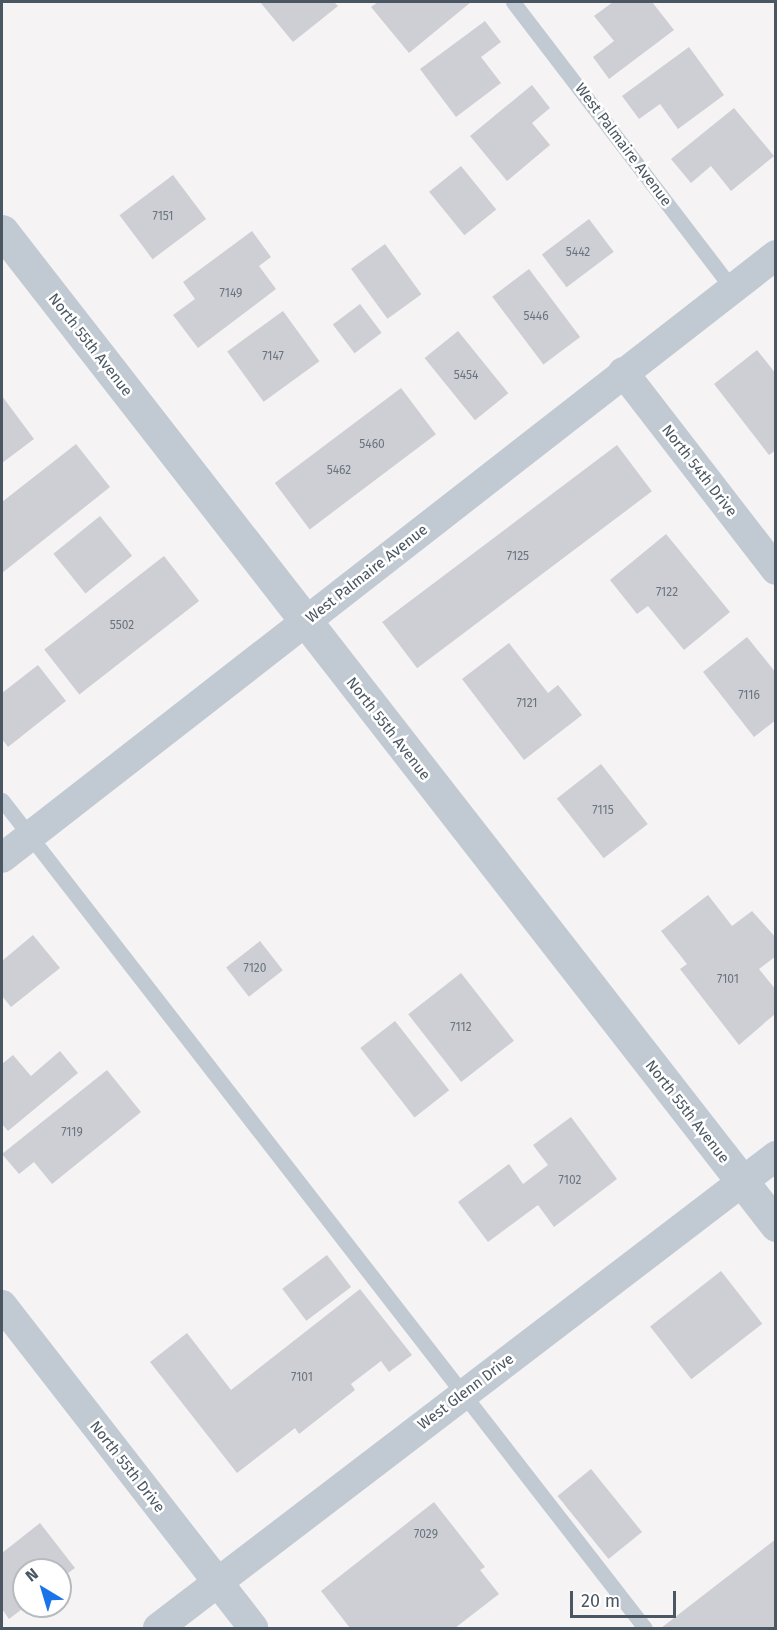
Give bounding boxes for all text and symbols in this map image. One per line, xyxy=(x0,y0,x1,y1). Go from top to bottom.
street label: West Palmaire Avenue xyxy=(571,80,675,210)
house number: 7151 xyxy=(153,210,173,224)
house number: 5442 xyxy=(566,246,590,260)
house number: 7149 xyxy=(220,287,242,301)
street label: North 55th Avenue xyxy=(44,290,136,400)
house number: 5446 xyxy=(523,310,549,324)
house number: 7147 xyxy=(262,350,284,364)
house number: 5454 xyxy=(454,369,478,383)
street label: North 54th Drive xyxy=(657,421,741,521)
house number: 5460 xyxy=(359,438,385,452)
house number: 5462 xyxy=(327,464,351,478)
street label: West Palmaire Avenue xyxy=(303,521,431,627)
house number: 7125 xyxy=(507,550,529,564)
house number: 7122 xyxy=(656,586,678,600)
house number: 5502 xyxy=(110,619,134,633)
street label: North 55th Avenue xyxy=(342,674,434,784)
house number: 7116 xyxy=(738,689,760,703)
house number: 7121 xyxy=(516,697,538,711)
house number: 7115 xyxy=(592,804,614,818)
house number: 7120 xyxy=(244,962,266,976)
house number: 7101 xyxy=(717,973,739,987)
house number: 7112 xyxy=(450,1021,472,1035)
street label: North 55th Avenue xyxy=(641,1057,733,1167)
house number: 7119 xyxy=(61,1126,83,1140)
house number: 7102 xyxy=(559,1174,581,1188)
street label: West Glenn Drive xyxy=(414,1350,518,1434)
house number: 7101 xyxy=(291,1371,313,1385)
street label: North 55th Drive xyxy=(86,1418,168,1516)
house number: 7029 xyxy=(414,1528,438,1542)
north arrow xyxy=(12,1558,72,1618)
text: N xyxy=(22,1564,42,1586)
scale bar xyxy=(573,1579,680,1617)
text: 20 m xyxy=(581,1590,620,1612)

